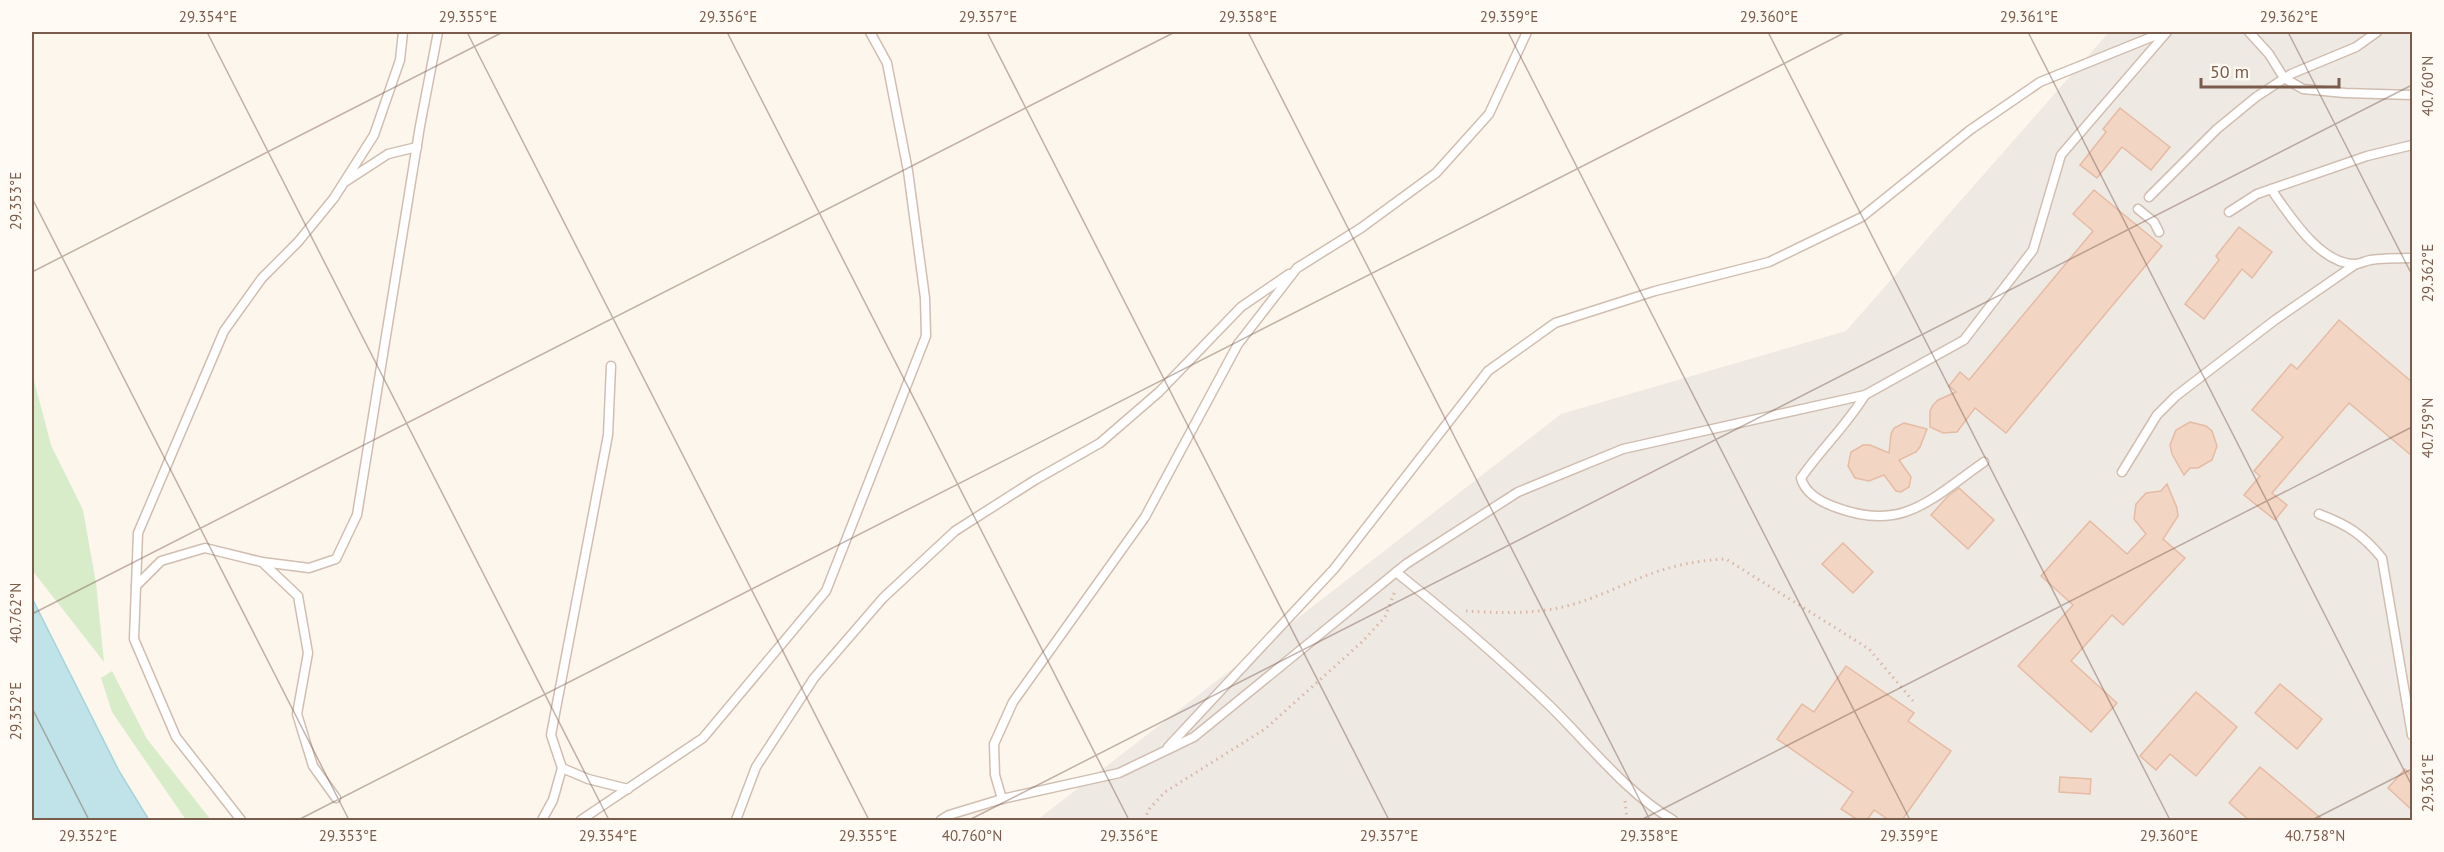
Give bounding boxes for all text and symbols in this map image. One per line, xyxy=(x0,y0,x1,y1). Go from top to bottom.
text: 29.354°E xyxy=(179,7,237,26)
text: 29.355°E xyxy=(439,7,497,26)
text: 29.356°E xyxy=(699,7,757,26)
text: 29.357°E xyxy=(959,7,1017,26)
text: 29.358°E xyxy=(1219,7,1277,26)
text: 29.359°E xyxy=(1480,7,1538,26)
text: 29.360°E xyxy=(1740,7,1798,26)
text: 29.361°E xyxy=(2000,7,2058,26)
text: 29.362°E xyxy=(2260,7,2318,26)
scale bar xyxy=(2201,51,2339,89)
text: 40.760°N xyxy=(2418,56,2437,116)
text: 50 m xyxy=(2210,60,2249,83)
text: 29.353°E xyxy=(6,172,25,230)
text: 29.362°E xyxy=(2418,244,2437,302)
text: 40.759°N xyxy=(2418,398,2437,458)
text: 40.762°N xyxy=(6,583,25,643)
text: 29.352°E xyxy=(6,682,25,740)
text: 29.361°E xyxy=(2418,754,2437,812)
text: 29.352°E xyxy=(59,826,117,845)
text: 29.353°E xyxy=(319,826,377,845)
text: 29.354°E xyxy=(579,826,637,845)
text: 29.355°E xyxy=(839,826,897,845)
text: 40.760°N xyxy=(942,826,1002,845)
text: 29.356°E xyxy=(1100,826,1158,845)
text: 29.357°E xyxy=(1360,826,1418,845)
text: 29.358°E xyxy=(1620,826,1678,845)
text: 29.359°E xyxy=(1880,826,1938,845)
text: 29.360°E xyxy=(2140,826,2198,845)
text: 40.758°N xyxy=(2285,826,2345,845)

